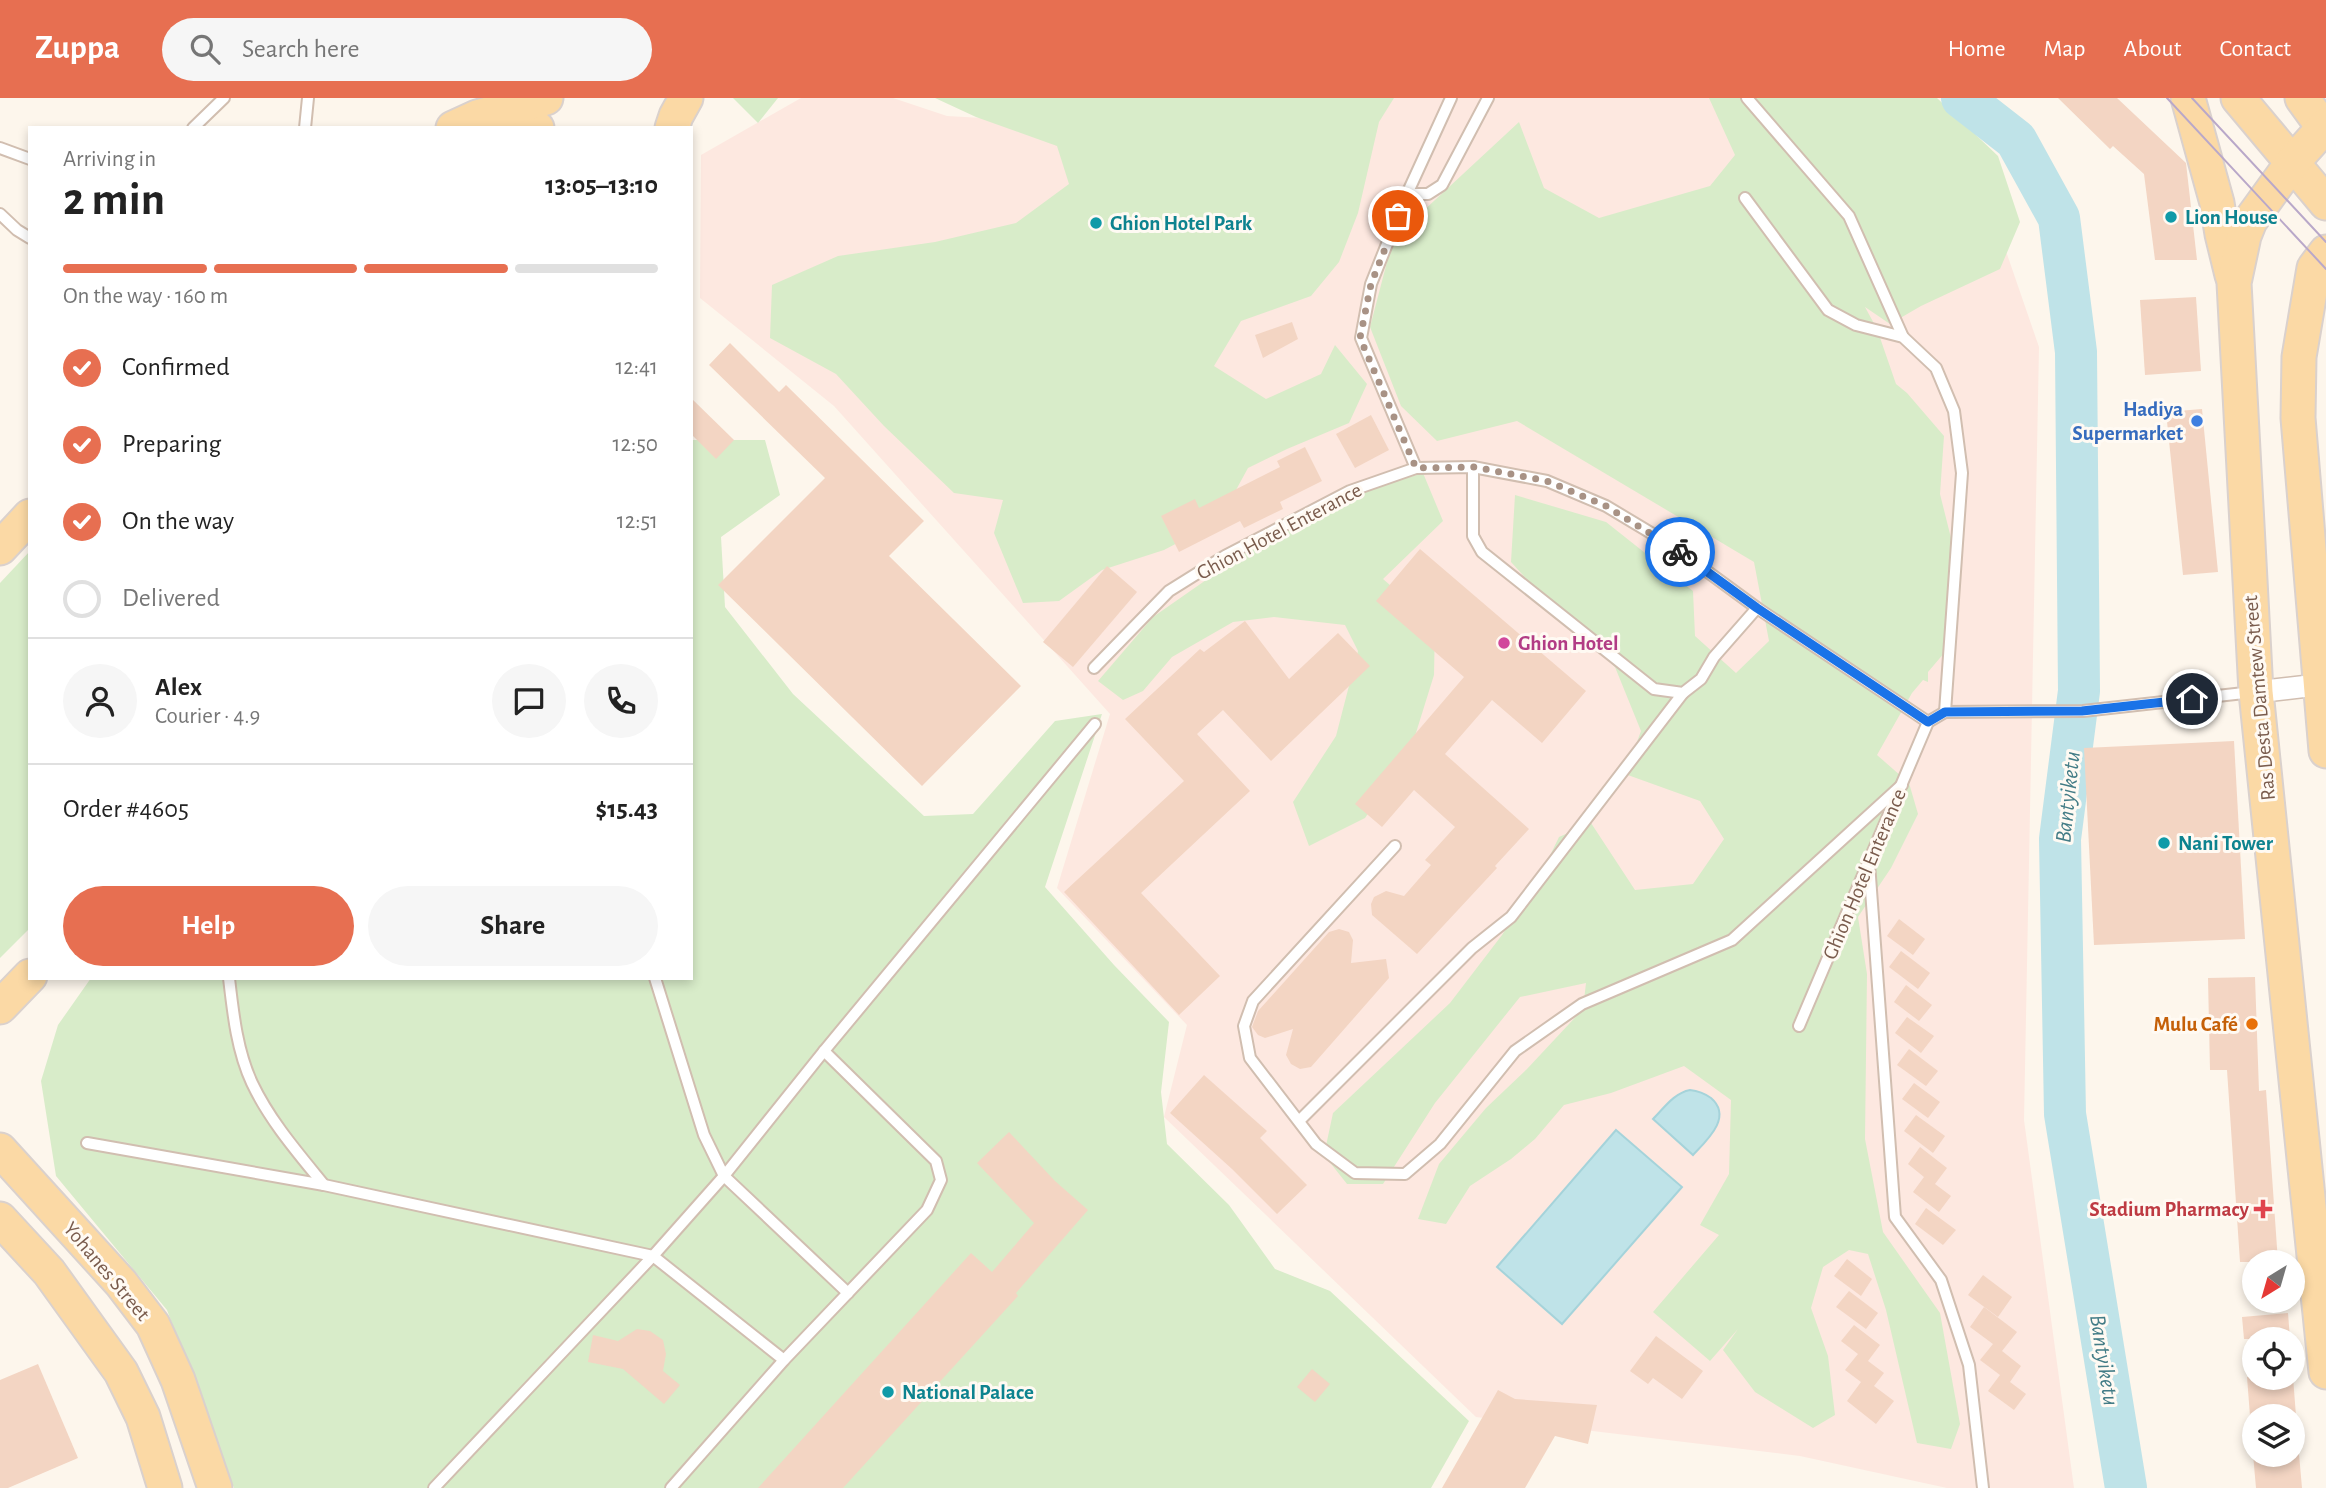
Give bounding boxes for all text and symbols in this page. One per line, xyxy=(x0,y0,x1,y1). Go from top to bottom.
search box xyxy=(162,18,652,81)
icon: search xyxy=(186,30,224,68)
text: Zuppa xyxy=(35,32,120,65)
text: Search here xyxy=(242,36,359,62)
text: Home xyxy=(1948,37,2006,61)
text: Map xyxy=(2044,37,2086,61)
text: About xyxy=(2124,37,2181,61)
text: Contact xyxy=(2219,37,2291,61)
text: Arriving in xyxy=(63,148,156,171)
text: 13:05–13:10 xyxy=(545,172,658,198)
text: 2 min xyxy=(63,177,165,223)
pin xyxy=(1368,186,1428,246)
icon: bag xyxy=(1379,197,1417,235)
place label: Lion House xyxy=(2185,207,2278,228)
marker: Lion House xyxy=(2163,209,2179,225)
place label: Ghion Hotel Park xyxy=(1110,213,1253,234)
marker: Ghion Hotel Park xyxy=(1088,215,1104,231)
text: On the way · 160 m xyxy=(63,285,228,308)
icon: check xyxy=(63,349,101,387)
text: Confirmed xyxy=(122,354,230,380)
text: 12:41 xyxy=(615,356,658,379)
place label: Hadiya Supermarket xyxy=(2072,399,2183,444)
marker: Hadiya Supermarket xyxy=(2189,413,2205,429)
icon: check xyxy=(63,426,101,464)
text: Preparing xyxy=(122,431,221,457)
text: 12:50 xyxy=(613,433,658,456)
street label: Ghion Hotel Enterance xyxy=(1193,479,1365,584)
icon: check xyxy=(63,503,101,541)
text: On the way xyxy=(122,508,234,534)
text: 12:51 xyxy=(617,510,658,533)
courier xyxy=(1645,517,1715,587)
icon: bike xyxy=(1661,533,1699,571)
text: Delivered xyxy=(122,585,220,611)
street label: Ras Desta Damtew Street xyxy=(2240,594,2279,802)
place label: Ghion Hotel xyxy=(1518,633,1618,654)
marker: Ghion Hotel xyxy=(1496,635,1512,651)
button: person xyxy=(63,664,137,738)
button: chat xyxy=(492,664,566,738)
button: phone xyxy=(584,664,658,738)
pin xyxy=(2162,669,2222,729)
text: Alex xyxy=(155,674,202,700)
icon: home xyxy=(2173,680,2211,718)
text: Courier · 4.9 xyxy=(155,705,260,728)
water label: Bantyiketu xyxy=(2052,750,2085,844)
street label: Ghion Hotel Enterance xyxy=(1819,786,1910,963)
text: Order #4605 xyxy=(63,796,189,822)
text: $15.43 xyxy=(595,796,658,822)
place label: Nani Tower xyxy=(2178,833,2274,854)
marker: Nani Tower xyxy=(2156,835,2172,851)
button: Help xyxy=(63,886,354,966)
button: Share xyxy=(368,886,658,966)
place label: Mulu Café xyxy=(2154,1014,2238,1035)
marker: Mulu Café xyxy=(2244,1016,2260,1032)
place label: Stadium Pharmacy xyxy=(2089,1199,2250,1220)
marker: Stadium Pharmacy xyxy=(2255,1201,2271,1217)
street label: Yohanes Street xyxy=(59,1218,154,1325)
north arrow xyxy=(2242,1250,2305,1312)
map controls xyxy=(2242,1250,2305,1467)
water label: Bantyiketu xyxy=(2085,1313,2122,1408)
button: locate xyxy=(2242,1327,2305,1390)
place label: National Palace xyxy=(902,1382,1034,1403)
marker: National Palace xyxy=(880,1384,896,1400)
button: layers xyxy=(2242,1404,2305,1467)

